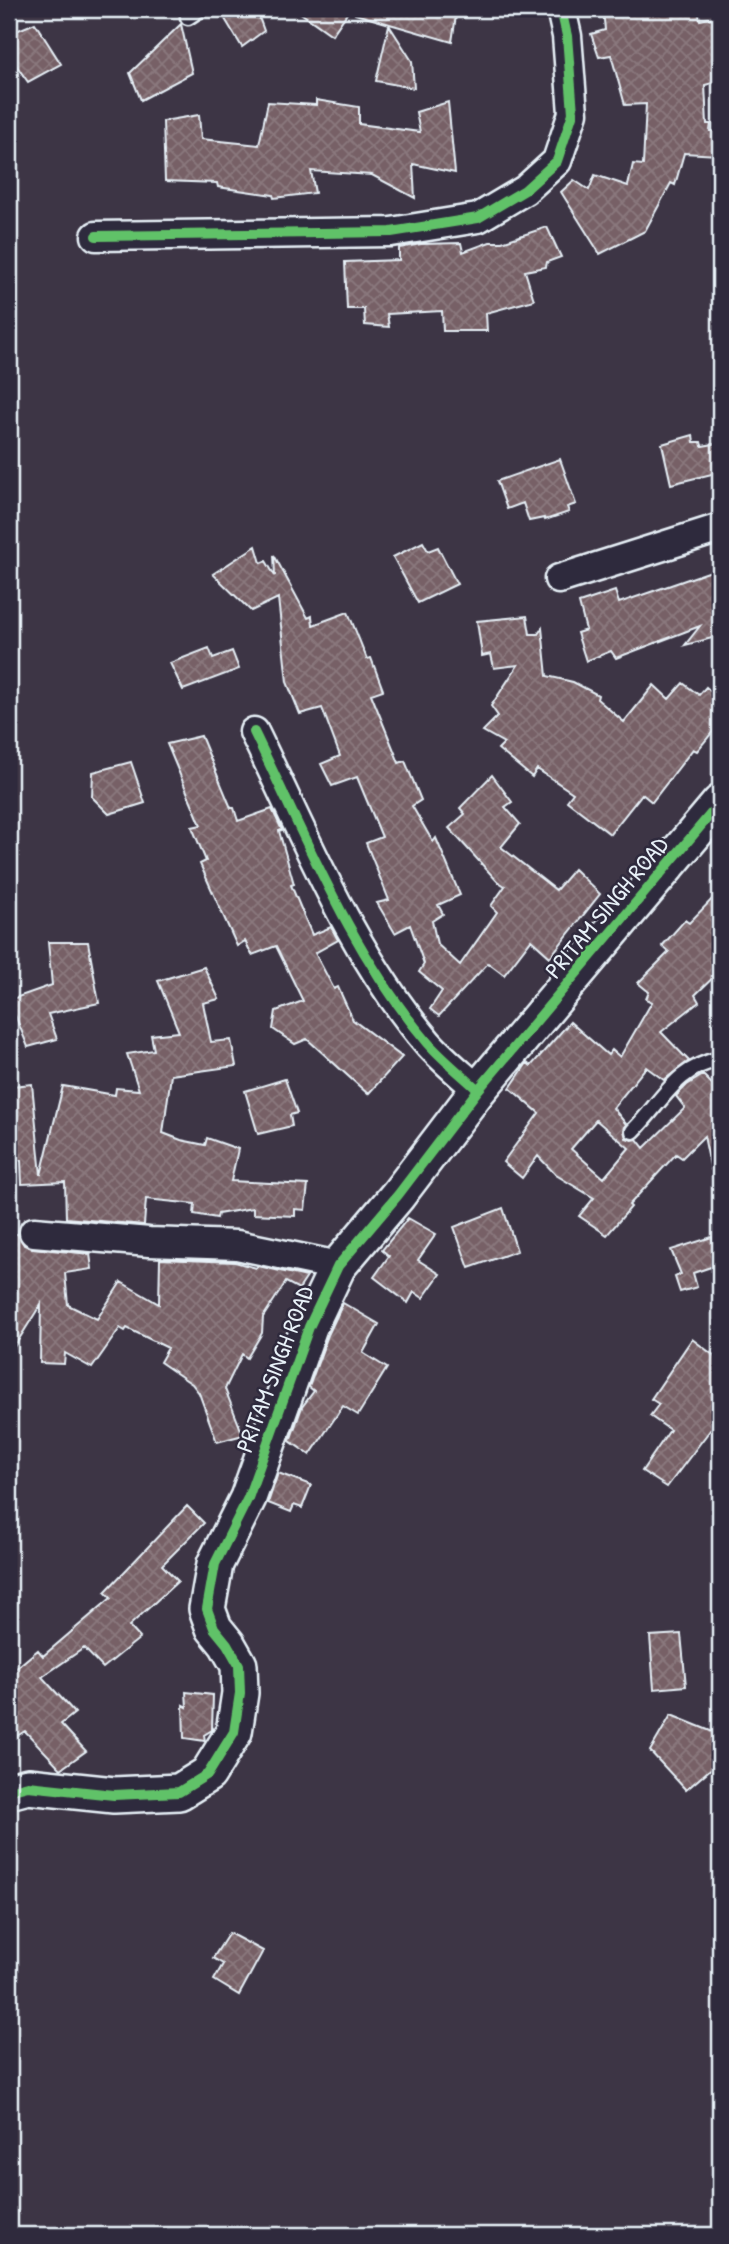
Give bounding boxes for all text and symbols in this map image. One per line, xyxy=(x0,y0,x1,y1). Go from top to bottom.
street label: PRITAM SINGH ROAD xyxy=(537,829,675,985)
street label: PRITAM SINGH ROAD xyxy=(228,1281,321,1457)

